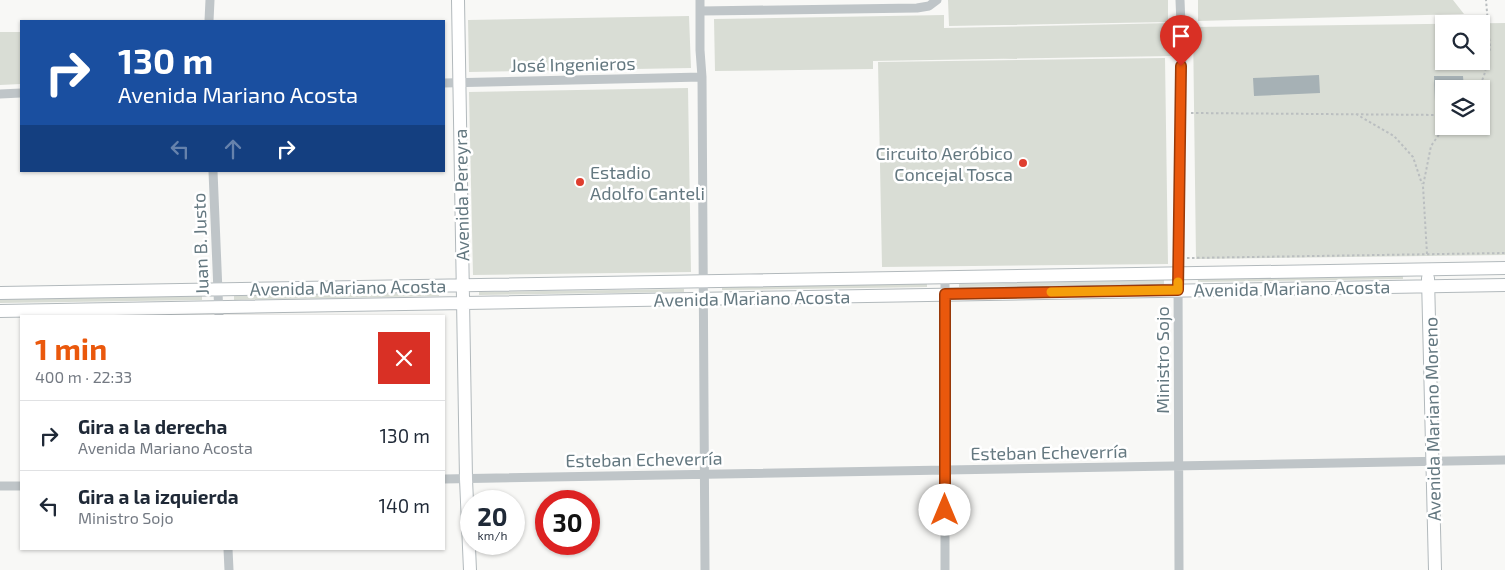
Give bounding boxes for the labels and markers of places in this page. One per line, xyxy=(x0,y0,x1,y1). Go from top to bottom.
pin xyxy=(1160,15,1202,66)
place label: Circuito Aeróbico Concejal Tosca xyxy=(875,142,1013,185)
marker: Circuito Aeróbico Concejal Tosca xyxy=(1017,157,1029,169)
place label: Estadio Adolfo Canteli xyxy=(590,161,705,204)
marker: Estadio Adolfo Canteli xyxy=(574,176,586,188)

